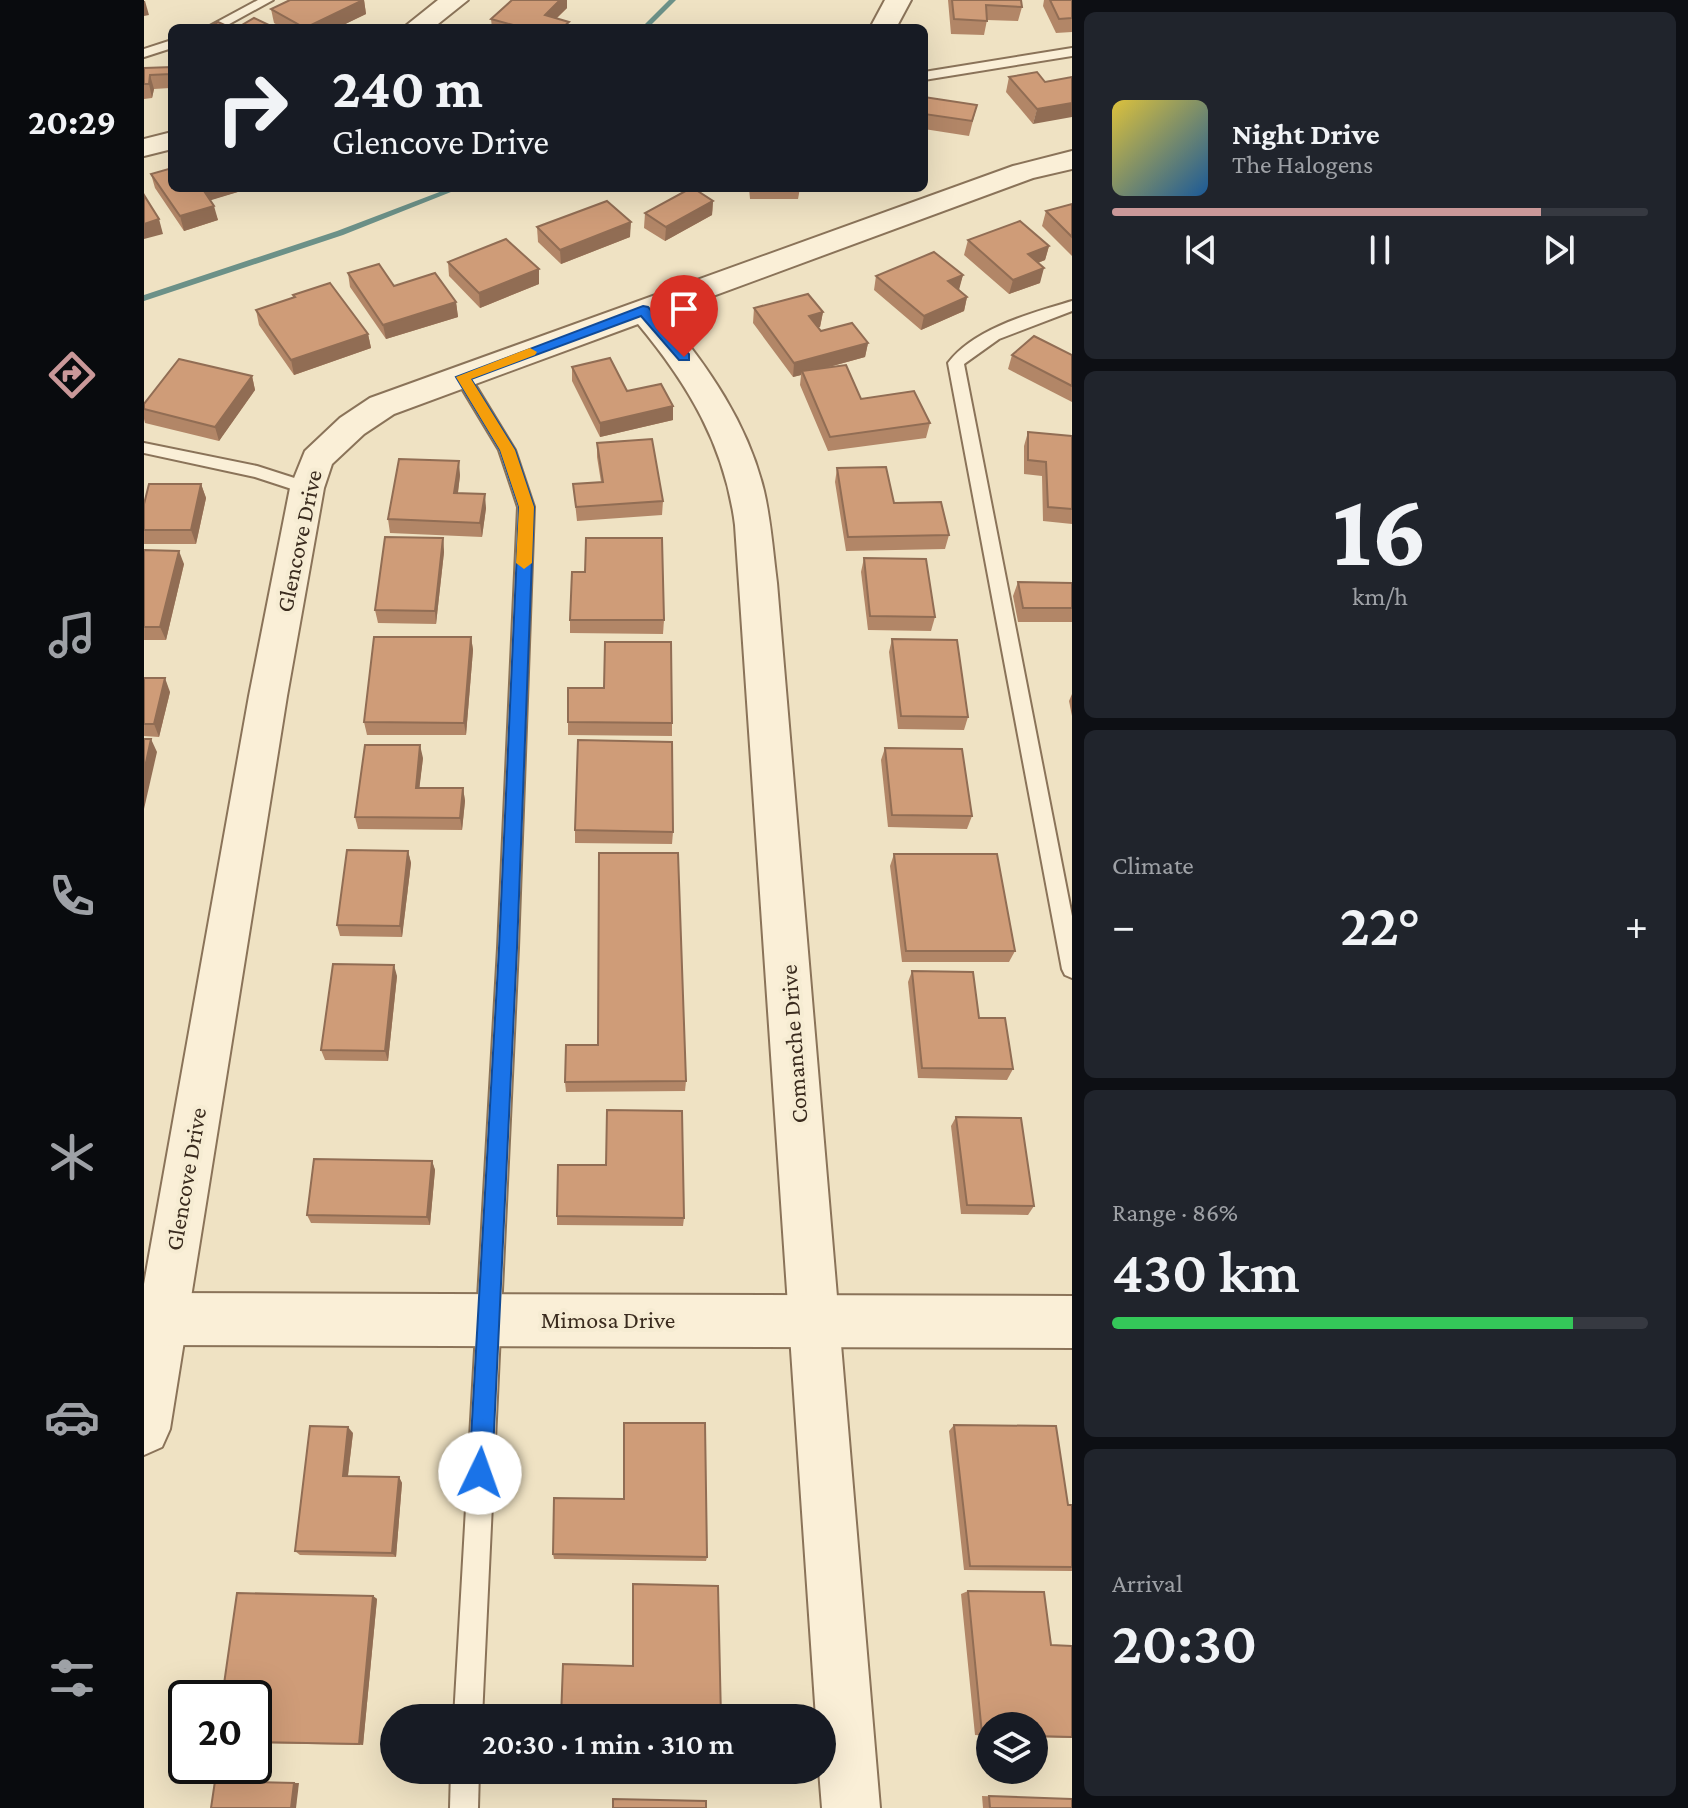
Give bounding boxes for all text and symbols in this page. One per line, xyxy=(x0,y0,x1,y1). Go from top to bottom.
icon: right xyxy=(200,56,304,160)
text: 240 m xyxy=(332,57,483,119)
text: 20:29 xyxy=(28,102,116,142)
text: Night Drive xyxy=(1232,117,1380,150)
text: Glencove Drive xyxy=(332,122,549,162)
text: The Halogens xyxy=(1232,150,1373,179)
icon: previous xyxy=(1179,228,1223,272)
icon: pause xyxy=(1358,228,1402,272)
icon: next xyxy=(1537,228,1581,272)
pin xyxy=(650,275,718,357)
icon: arrive xyxy=(662,287,706,331)
icon: directions xyxy=(44,347,100,403)
street label: Glencove Drive xyxy=(270,467,327,614)
text: 16 xyxy=(1332,472,1428,587)
text: km/h xyxy=(1352,582,1408,611)
icon: music xyxy=(44,607,100,663)
text: Climate xyxy=(1112,851,1194,880)
icon: phone xyxy=(44,868,100,924)
text: 22° xyxy=(1340,891,1420,958)
text: − xyxy=(1112,901,1135,949)
text: + xyxy=(1625,901,1648,949)
street label: Comanche Drive xyxy=(774,964,813,1124)
street label: Glencove Drive xyxy=(160,1105,211,1253)
icon: climate xyxy=(44,1129,100,1185)
text: Range · 86% xyxy=(1112,1198,1238,1227)
text: 430 km xyxy=(1112,1238,1300,1305)
street label: Mimosa Drive xyxy=(541,1306,675,1333)
icon: car xyxy=(44,1389,100,1445)
position arrow xyxy=(438,1431,522,1515)
text: Arrival xyxy=(1112,1569,1183,1598)
text: 20:30 xyxy=(1112,1609,1257,1676)
icon: filters xyxy=(44,1650,100,1706)
speed limit sign: 20 xyxy=(168,1680,272,1784)
map controls xyxy=(976,1712,1048,1784)
button: layers xyxy=(976,1712,1048,1784)
text: 20:30 · 1 min · 310 m xyxy=(482,1727,734,1760)

